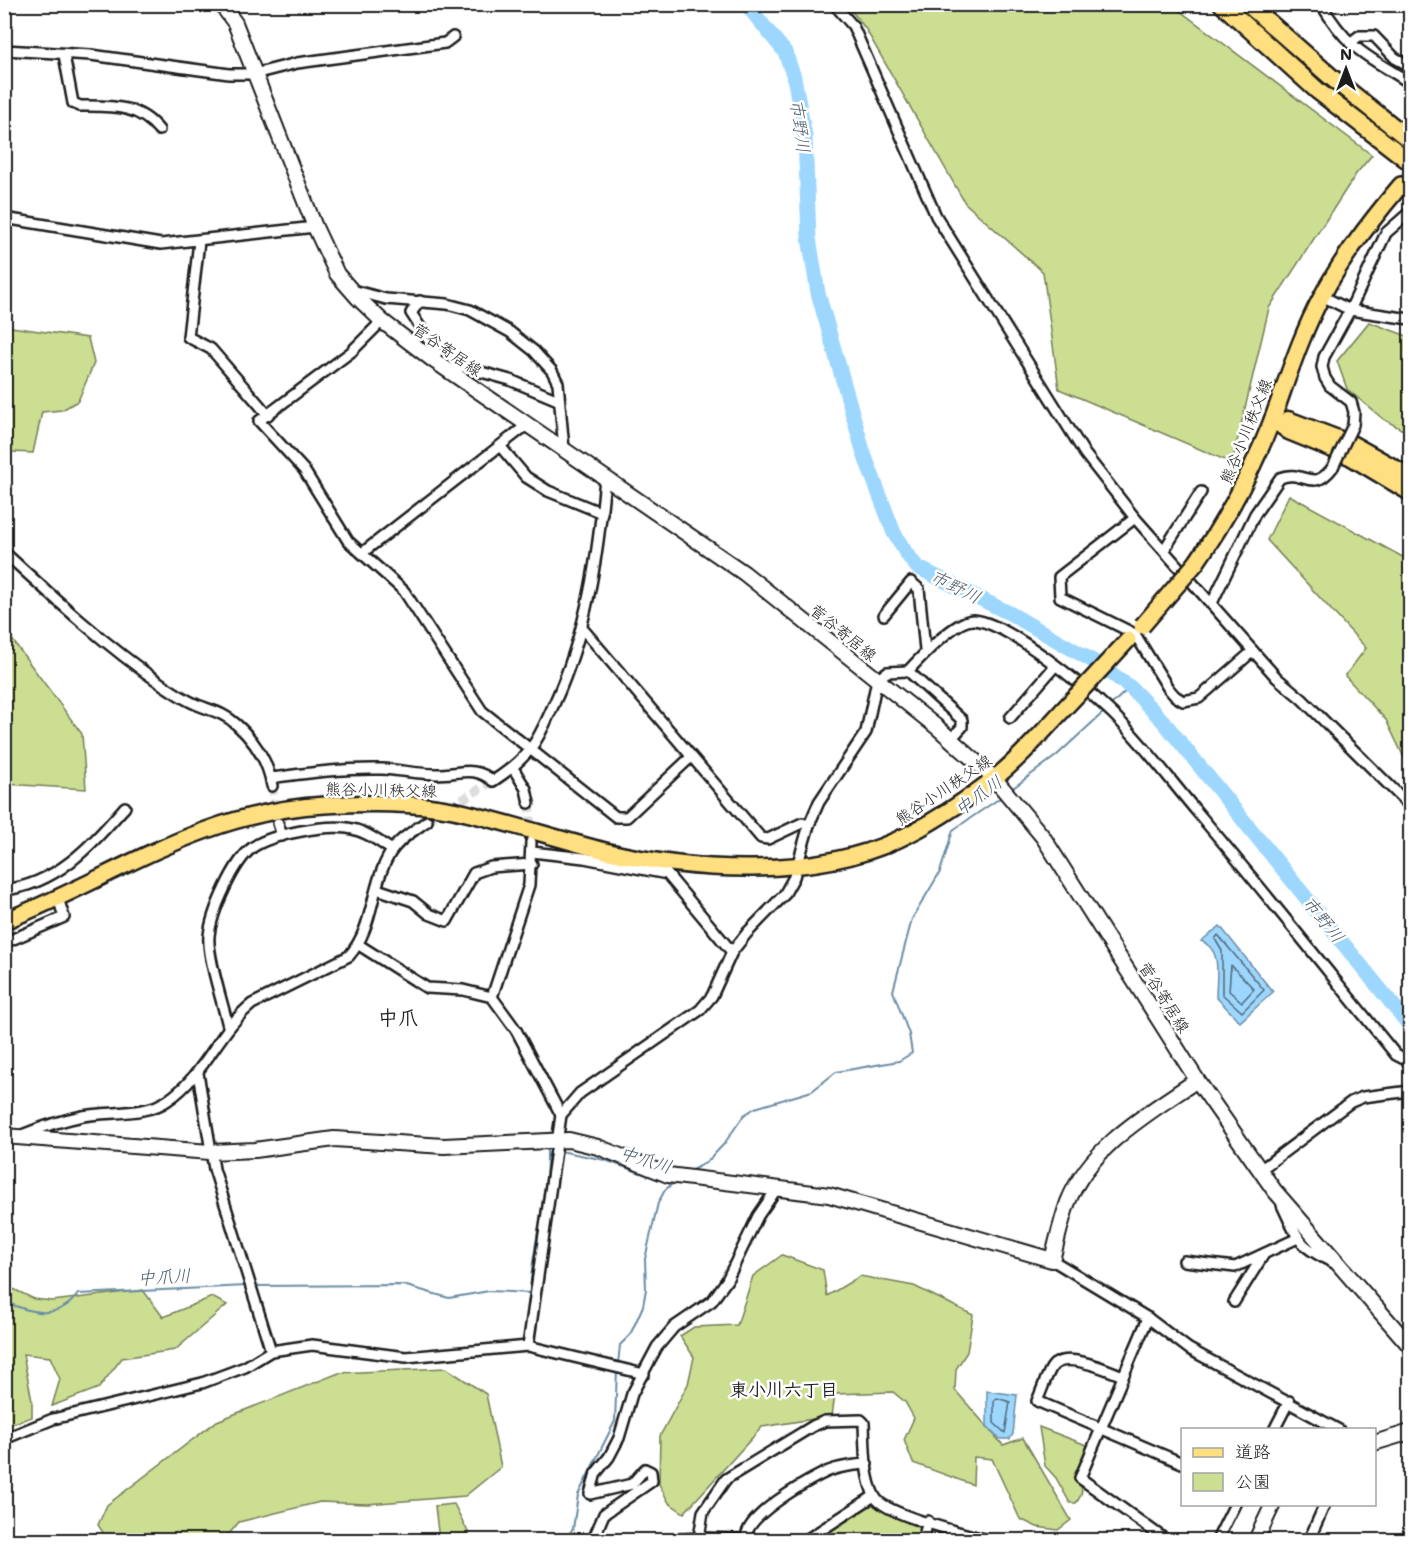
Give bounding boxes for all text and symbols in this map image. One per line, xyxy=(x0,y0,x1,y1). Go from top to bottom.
north arrow xyxy=(1316,39,1376,99)
text: N xyxy=(1340,43,1352,64)
water label: 市野川 xyxy=(785,98,817,154)
street label: 菅谷寄居線 xyxy=(409,317,487,381)
street label: 熊谷小川秩父線 xyxy=(1214,375,1276,487)
water label: 市野川 xyxy=(926,563,986,609)
street label: 菅谷寄居線 xyxy=(806,599,882,665)
street label: 熊谷小川秩父線 xyxy=(891,749,995,829)
water label: 中爪川 xyxy=(949,769,1007,821)
street label: 熊谷小川秩父線 xyxy=(325,778,437,800)
water label: 市野川 xyxy=(1298,890,1350,948)
street label: 菅谷寄居線 xyxy=(1135,958,1195,1036)
district label: 中爪 xyxy=(378,1004,418,1030)
water label: 中爪川 xyxy=(617,1140,675,1178)
water label: 中爪川 xyxy=(136,1263,192,1289)
district label: 東小川六丁目 xyxy=(730,1377,838,1401)
legend xyxy=(1181,1428,1376,1506)
text: 道路 xyxy=(1235,1439,1271,1463)
text: 公園 xyxy=(1235,1469,1271,1493)

